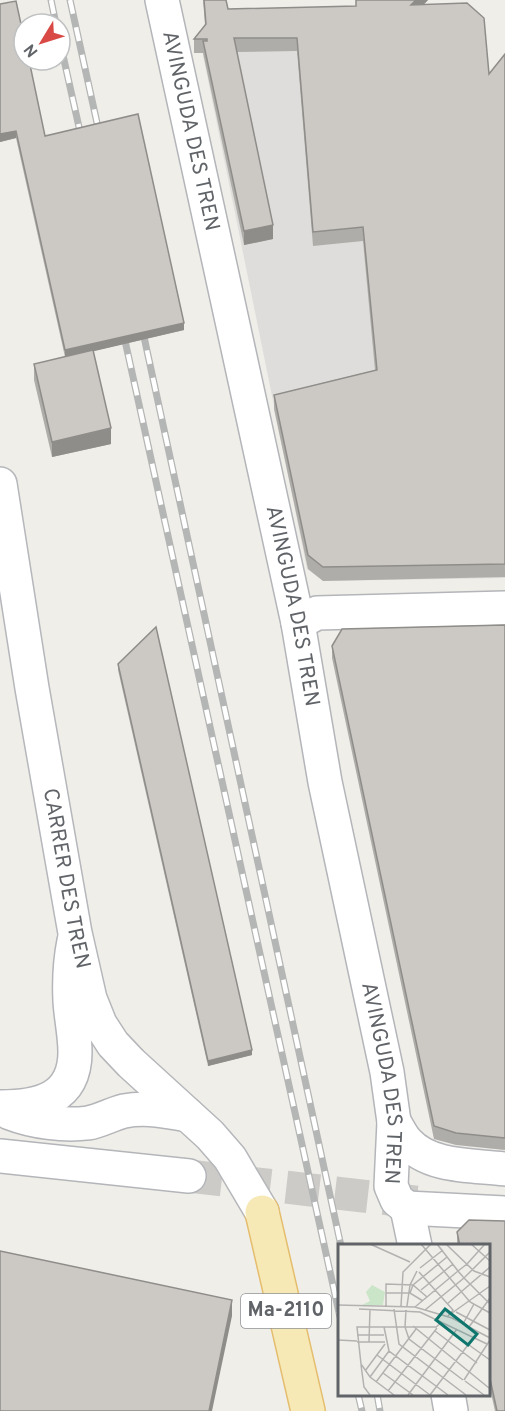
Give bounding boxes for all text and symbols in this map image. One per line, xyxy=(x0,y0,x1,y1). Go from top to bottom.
north arrow xyxy=(12,12,72,72)
street label: AVINGUDA DES TREN xyxy=(156,28,226,234)
text: N xyxy=(20,39,43,61)
street label: AVINGUDA DES TREN xyxy=(259,503,325,709)
street label: CARRER DES TREN xyxy=(36,786,96,971)
street label: AVINGUDA DES TREN xyxy=(355,980,408,1185)
inset map xyxy=(338,1244,490,1396)
road number: Ma-2110 xyxy=(241,1294,331,1328)

